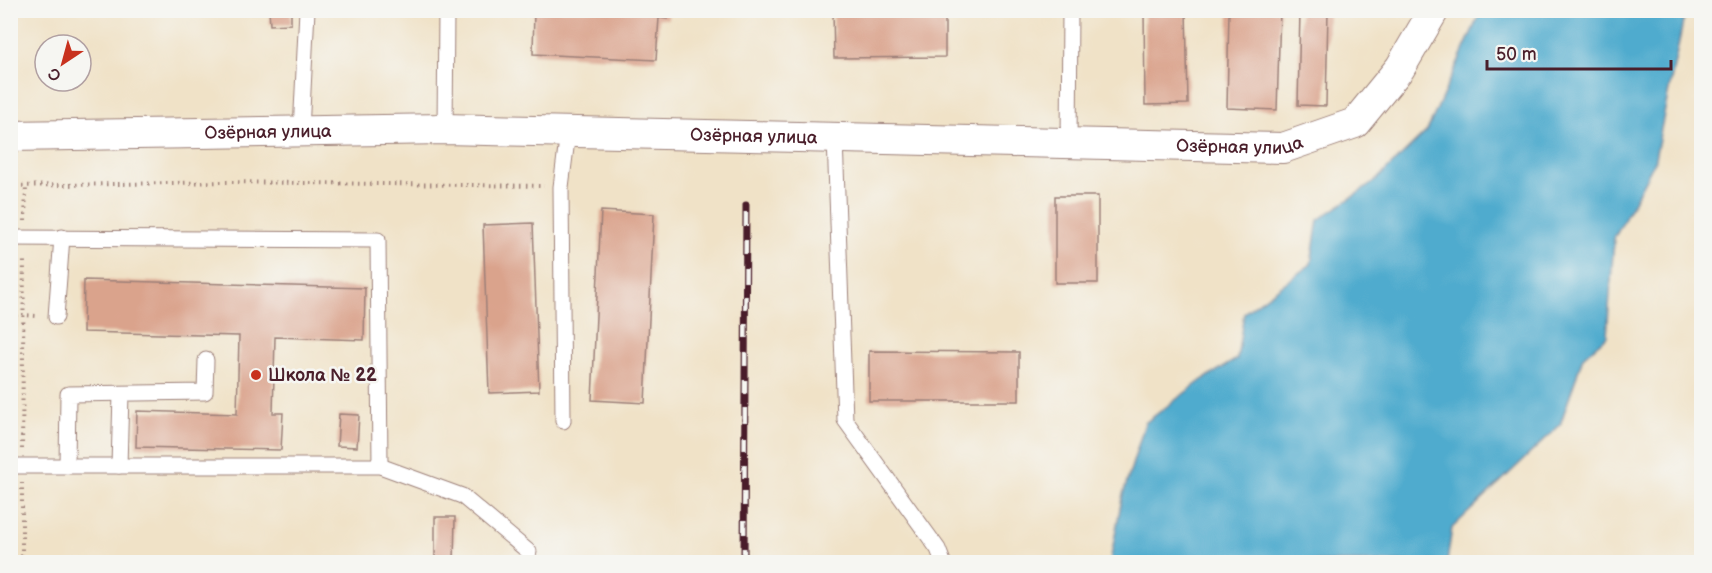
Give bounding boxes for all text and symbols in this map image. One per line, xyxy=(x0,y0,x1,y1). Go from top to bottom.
north arrow xyxy=(33,33,93,93)
scale bar xyxy=(1487,33,1672,71)
text: 50 m xyxy=(1496,44,1537,65)
text: С xyxy=(45,63,65,85)
street label: Озёрная улица xyxy=(204,120,332,143)
street label: Озёрная улица xyxy=(690,124,818,148)
street label: Озёрная улица xyxy=(1176,131,1306,158)
place label: Школа № 22 xyxy=(268,365,377,386)
marker: Школа № 22 xyxy=(249,368,263,382)

